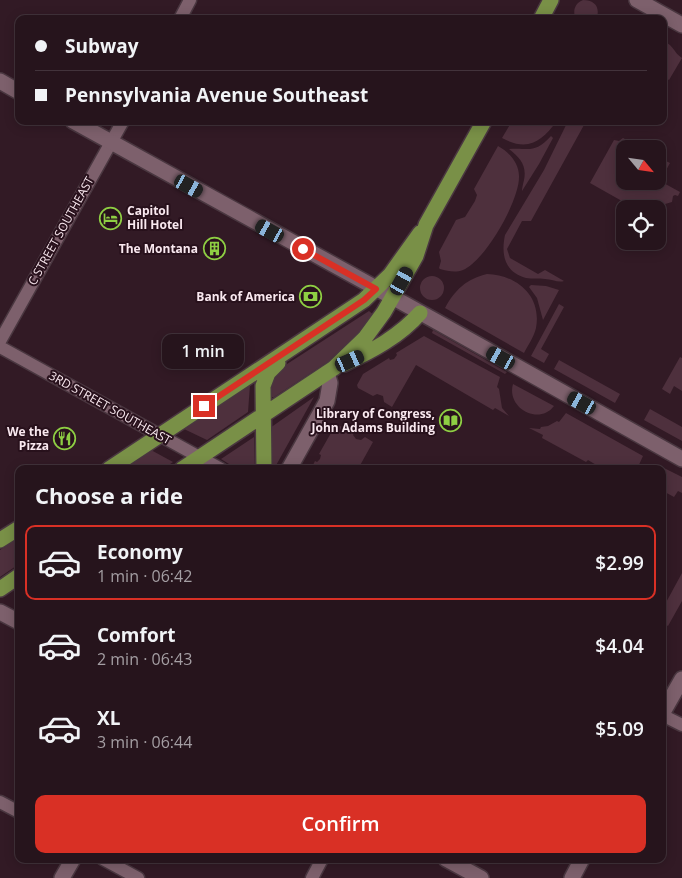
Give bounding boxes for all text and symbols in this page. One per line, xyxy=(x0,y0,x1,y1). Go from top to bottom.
text: Subway xyxy=(65,33,139,59)
text: Pennsylvania Avenue Southeast xyxy=(65,82,368,108)
north arrow xyxy=(616,140,666,190)
map controls xyxy=(616,140,666,250)
car xyxy=(172,172,205,200)
street label: C STREET SOUTHEAST xyxy=(24,173,98,288)
button: locate xyxy=(616,200,666,250)
place label: Capitol Hill Hotel xyxy=(127,202,183,233)
hotel icon: Capitol Hill Hotel xyxy=(99,206,123,230)
car xyxy=(253,217,286,245)
building icon: The Montana xyxy=(202,237,226,261)
route start xyxy=(292,238,314,260)
place label: The Montana xyxy=(119,240,198,257)
car xyxy=(388,264,415,298)
bank icon: Bank of America xyxy=(299,285,323,309)
place label: Bank of America xyxy=(196,288,295,305)
callout: 1 min xyxy=(163,334,245,368)
text: 1 min xyxy=(181,340,225,362)
car xyxy=(484,344,517,372)
car xyxy=(333,348,366,374)
street label: 3RD STREET SOUTHEAST xyxy=(46,367,175,448)
car xyxy=(565,389,598,417)
route end xyxy=(193,395,215,417)
place label: Library of Congress, John Adams Building xyxy=(311,405,435,436)
library icon: Library of Congress, John Adams Building xyxy=(439,409,463,433)
place label: We the Pizza xyxy=(7,423,49,454)
restaurant icon: We the Pizza xyxy=(53,427,77,451)
text: Choose a ride xyxy=(35,480,183,510)
text: Economy xyxy=(97,539,183,565)
icon: car xyxy=(37,540,82,585)
text: $2.99 xyxy=(595,550,644,576)
text: 1 min · 06:42 xyxy=(97,565,192,587)
text: Comfort xyxy=(97,622,176,648)
icon: car xyxy=(37,623,82,668)
text: $4.04 xyxy=(595,633,644,659)
text: 2 min · 06:43 xyxy=(97,648,192,670)
text: XL xyxy=(97,705,120,731)
icon: car xyxy=(37,706,82,751)
text: $5.09 xyxy=(595,716,644,742)
text: 3 min · 06:44 xyxy=(97,731,192,753)
button: Confirm xyxy=(35,795,646,853)

